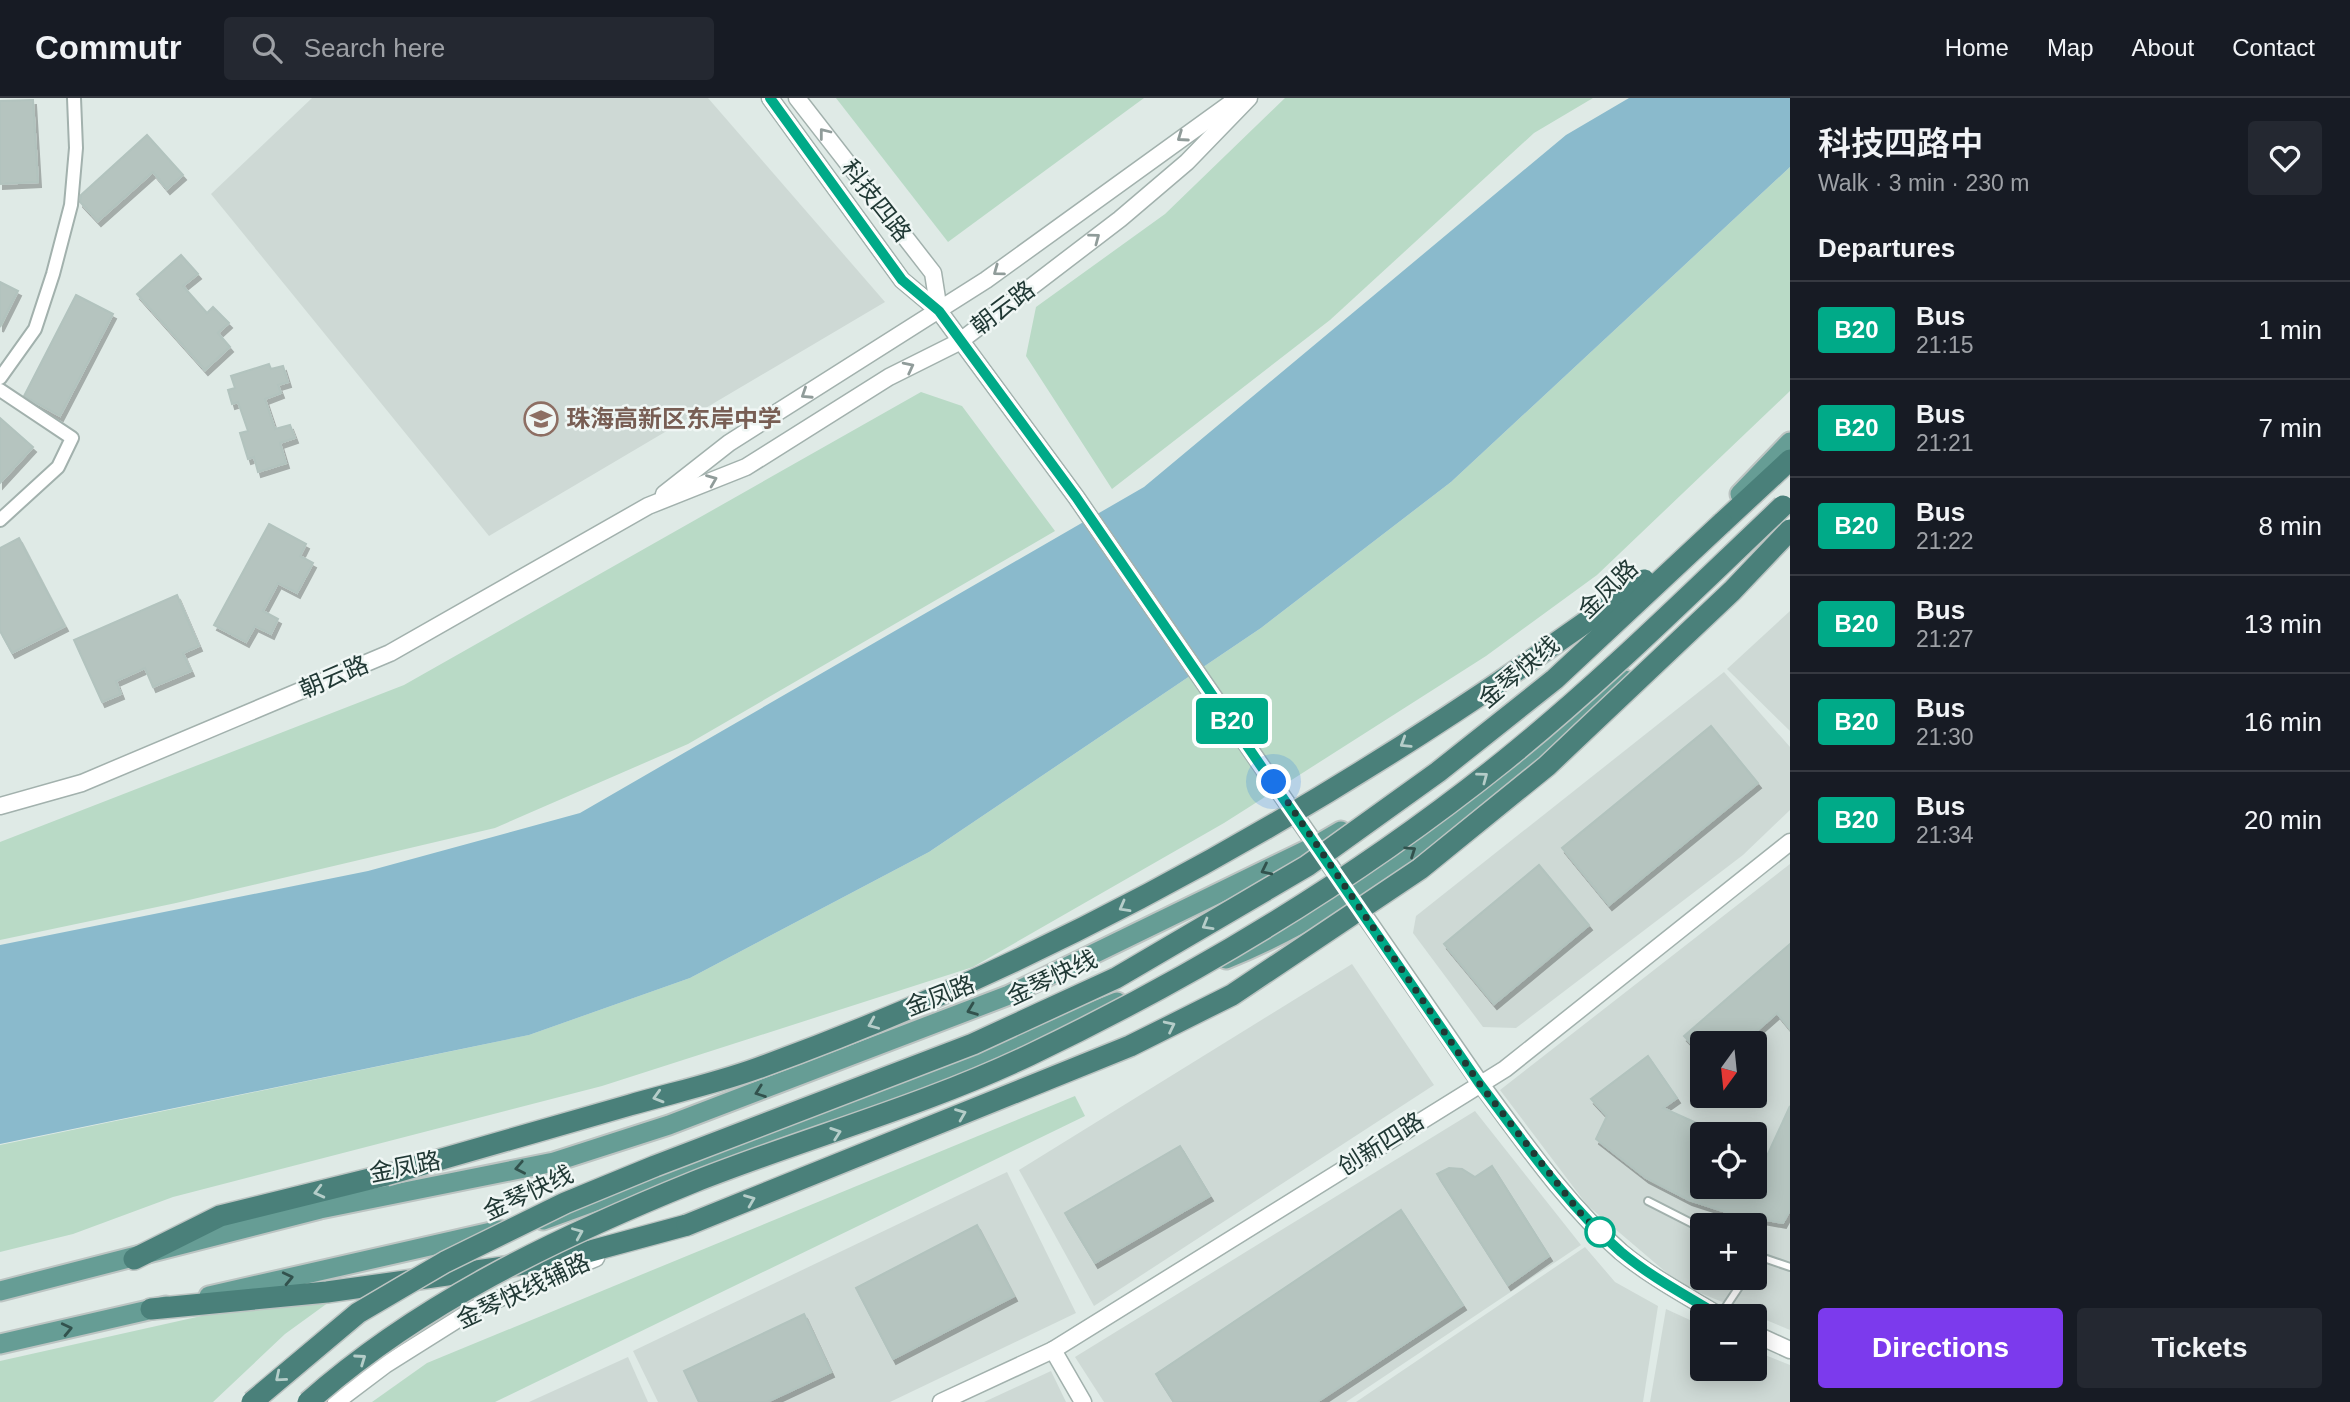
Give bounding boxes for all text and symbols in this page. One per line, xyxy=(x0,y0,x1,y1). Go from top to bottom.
search box xyxy=(224,17,714,80)
text: Commutr xyxy=(35,29,182,66)
icon: search xyxy=(248,29,286,67)
text: Search here xyxy=(304,33,445,63)
text: Home xyxy=(1945,34,2009,61)
text: Map xyxy=(2047,34,2094,61)
text: About xyxy=(2132,34,2194,61)
text: Contact xyxy=(2232,34,2315,61)
button: heart xyxy=(2248,121,2322,195)
text: 科技四路中 xyxy=(1818,125,1983,162)
one-way arrow xyxy=(820,129,833,141)
one-way arrow xyxy=(1177,129,1190,141)
street label: 科技四路 xyxy=(836,155,917,247)
text: Walk · 3 min · 230 m xyxy=(1818,170,2029,196)
text: Departures xyxy=(1818,233,1955,263)
one-way arrow xyxy=(1087,234,1100,247)
one-way arrow xyxy=(993,263,1006,276)
street label: 朝云路 xyxy=(966,275,1040,340)
text: Bus xyxy=(1916,301,1965,331)
text: 1 min xyxy=(2258,315,2322,345)
text: B20 xyxy=(1834,316,1879,343)
text: 21:15 xyxy=(1916,332,1974,358)
one-way arrow xyxy=(902,362,914,376)
one-way arrow xyxy=(801,385,814,398)
text: Bus xyxy=(1916,399,1965,429)
school or university icon: 珠海高新区东岸中学 xyxy=(522,400,560,438)
place label: 珠海高新区东岸中学 xyxy=(566,405,782,432)
text: 7 min xyxy=(2258,413,2322,443)
text: B20 xyxy=(1834,414,1879,441)
text: 21:21 xyxy=(1916,430,1974,456)
one-way arrow xyxy=(705,475,717,489)
text: Bus xyxy=(1916,497,1965,527)
text: 8 min xyxy=(2258,511,2322,541)
text: B20 xyxy=(1834,512,1879,539)
text: 21:22 xyxy=(1916,528,1974,554)
street label: 金凤路 xyxy=(1572,554,1643,623)
text: Bus xyxy=(1916,595,1965,625)
text: 13 min xyxy=(2244,609,2322,639)
text: B20 xyxy=(1834,610,1879,637)
text: 21:27 xyxy=(1916,626,1974,652)
street label: 金琴快线 xyxy=(1473,630,1564,713)
street label: 朝云路 xyxy=(295,650,372,703)
text: Bus xyxy=(1916,693,1965,723)
line badge: B20 xyxy=(1192,698,1272,744)
text: B20 xyxy=(1210,707,1254,734)
text: 16 min xyxy=(2244,707,2322,737)
text: B20 xyxy=(1834,708,1879,735)
text: 21:30 xyxy=(1916,724,1974,750)
one-way arrow xyxy=(1399,734,1412,747)
your location xyxy=(1256,764,1291,799)
one-way arrow xyxy=(1475,773,1487,785)
text: Bus xyxy=(1916,791,1965,821)
text: 20 min xyxy=(2244,805,2322,835)
text: B20 xyxy=(1834,806,1879,833)
text: 21:34 xyxy=(1916,822,1974,848)
one-way arrow xyxy=(1403,847,1416,859)
one-way arrow xyxy=(1261,862,1273,876)
one-way arrow xyxy=(1119,899,1131,912)
one-way arrow xyxy=(1201,917,1214,930)
street label: 金琴快线 xyxy=(1003,945,1101,1010)
street label: 金凤路 xyxy=(901,970,978,1021)
one-way arrow xyxy=(967,1001,979,1015)
one-way arrow xyxy=(868,1015,880,1029)
one-way arrow xyxy=(1163,1020,1176,1034)
north arrow xyxy=(1690,1031,1768,1108)
map controls xyxy=(1690,1031,1767,1381)
one-way arrow xyxy=(754,1084,766,1098)
one-way arrow xyxy=(652,1089,664,1104)
street label: 创新四路 xyxy=(1333,1107,1429,1180)
one-way arrow xyxy=(954,1109,966,1123)
button: locate xyxy=(1690,1122,1767,1199)
one-way arrow xyxy=(829,1127,841,1141)
street label: 金凤路 xyxy=(367,1146,443,1187)
street label: 金琴快线 xyxy=(479,1160,577,1225)
one-way arrow xyxy=(514,1160,526,1175)
one-way arrow xyxy=(314,1184,326,1198)
one-way arrow xyxy=(743,1194,755,1208)
button: + xyxy=(1690,1213,1767,1290)
unlabelled marker xyxy=(1585,1217,1615,1247)
one-way arrow xyxy=(571,1227,583,1241)
street label: 金琴快线辅路 xyxy=(452,1248,594,1333)
one-way arrow xyxy=(282,1272,294,1286)
button: − xyxy=(1690,1304,1767,1381)
button: Directions xyxy=(1818,1308,2063,1388)
button: Tickets xyxy=(2077,1308,2322,1388)
one-way arrow xyxy=(60,1323,72,1337)
one-way arrow xyxy=(353,1355,365,1367)
one-way arrow xyxy=(275,1369,288,1381)

